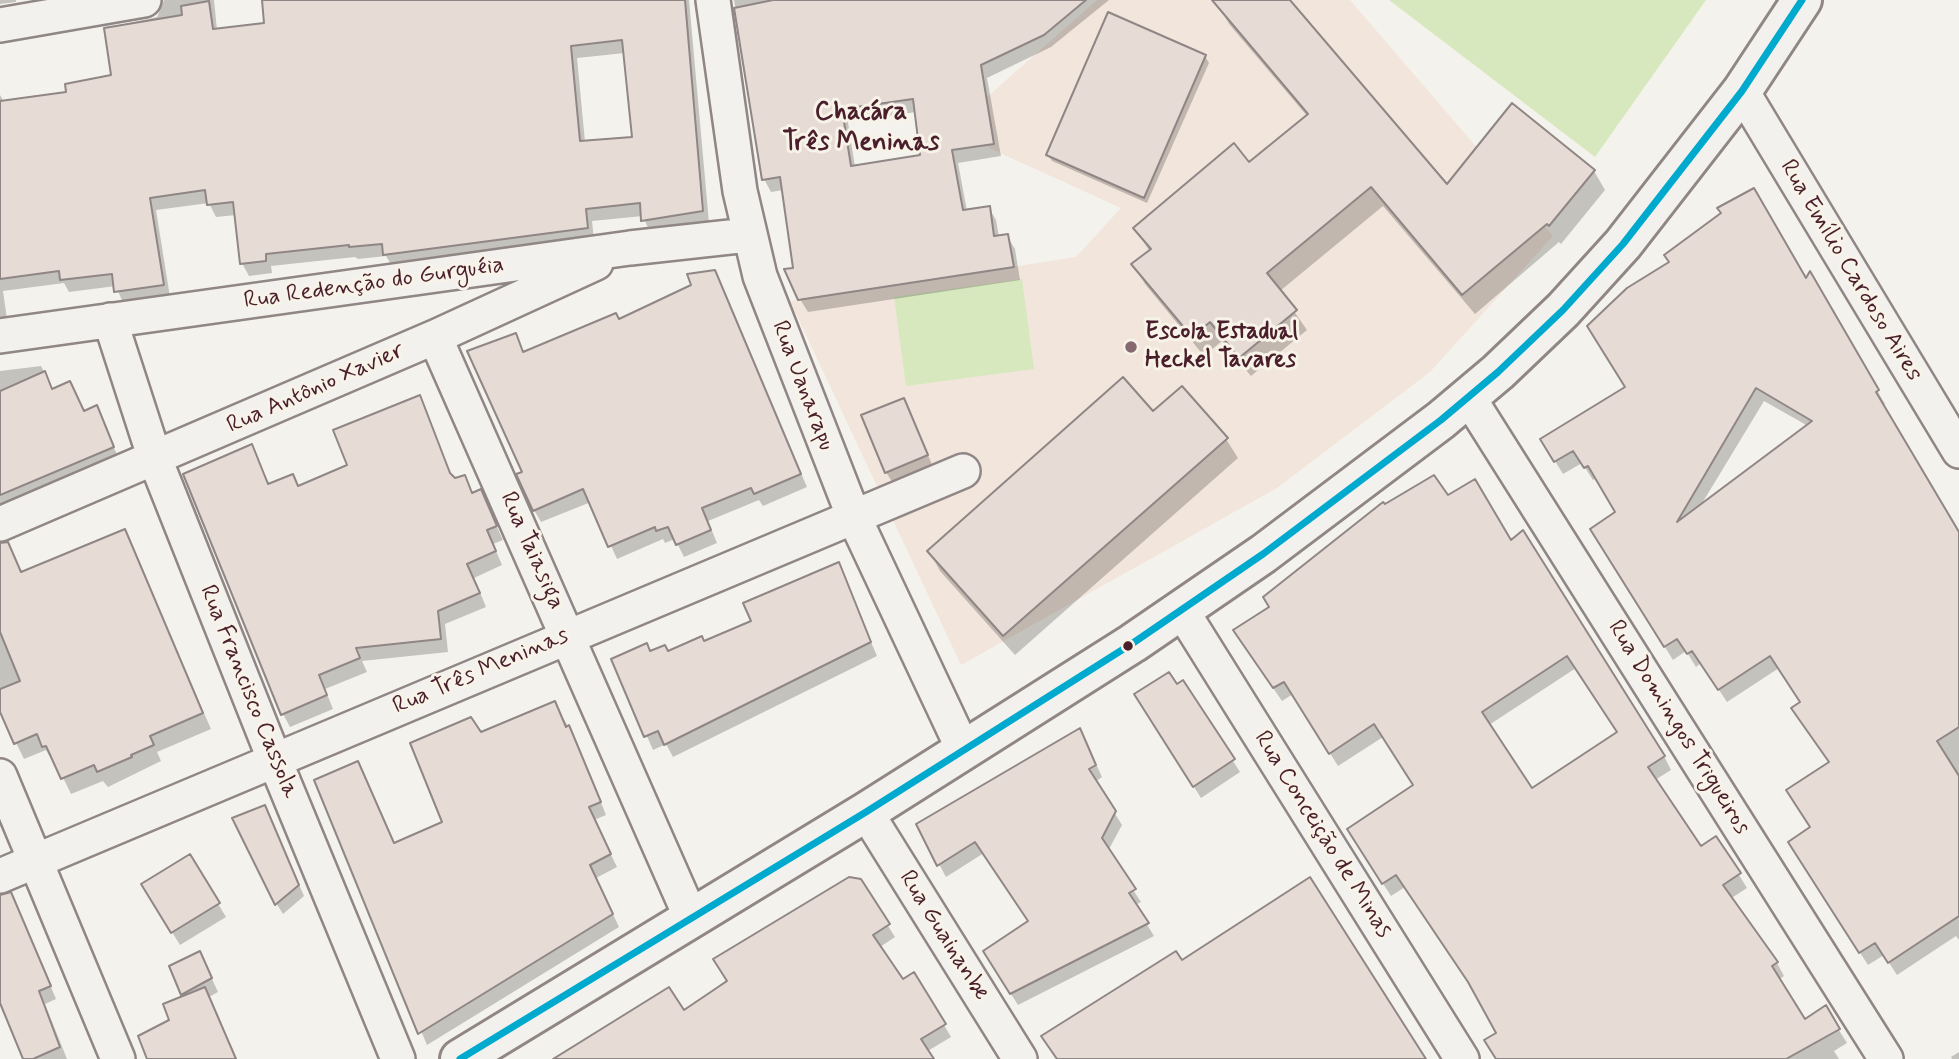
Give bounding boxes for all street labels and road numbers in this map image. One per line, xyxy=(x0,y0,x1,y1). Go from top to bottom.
street label: Rua Emílio Cardoso Aires xyxy=(1772,155,1928,387)
street label: Rua Redenção do Gurguéia xyxy=(242,251,506,317)
street label: Rua Uanarapu xyxy=(764,317,840,455)
street label: Rua Antônio Xavier xyxy=(223,337,409,441)
street label: Rua Taiasiga xyxy=(492,488,570,614)
street label: Rua Francisco Cassola xyxy=(192,581,304,803)
street label: Rua Domingos Trigueiros xyxy=(1600,616,1756,840)
street label: Rua Três Meninas xyxy=(389,622,573,722)
street label: Rua Conceição de Minas xyxy=(1247,726,1397,944)
street label: Rua Guainanbe xyxy=(892,866,994,1006)

